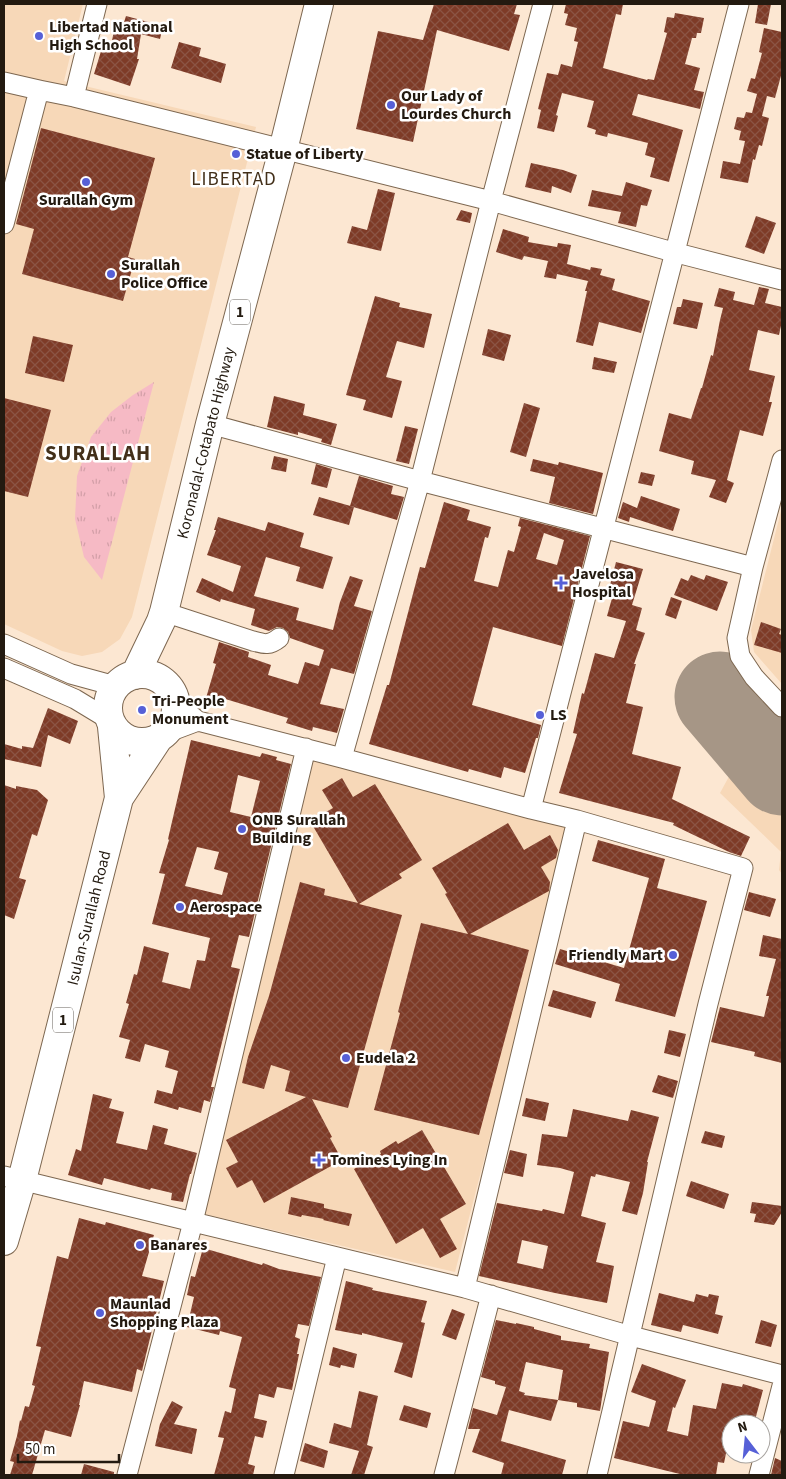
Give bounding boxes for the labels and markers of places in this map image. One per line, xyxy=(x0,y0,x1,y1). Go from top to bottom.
place label: Libertad National High School xyxy=(49,16,173,56)
marker: Libertad National High School xyxy=(33,30,45,42)
place label: Our Lady of Lourdes Church xyxy=(401,85,511,125)
marker: Our Lady of Lourdes Church xyxy=(385,99,397,111)
place label: Statue of Liberty xyxy=(246,143,364,165)
marker: Statue of Liberty xyxy=(230,148,242,160)
marker: Surallah Gym xyxy=(80,176,92,188)
place label: Surallah Gym xyxy=(39,189,133,211)
place label: Surallah Police Office xyxy=(121,254,208,294)
marker: Surallah Police Office xyxy=(105,268,117,280)
place label: Javelosa Hospital xyxy=(572,563,634,603)
marker: Javelosa Hospital xyxy=(554,576,568,590)
place label: Tri-People Monument xyxy=(152,690,229,730)
marker: Tri-People Monument xyxy=(136,704,148,716)
place label: LS xyxy=(550,704,567,726)
marker: LS xyxy=(534,709,546,721)
place label: ONB Surallah Building xyxy=(252,809,346,849)
marker: ONB Surallah Building xyxy=(236,823,248,835)
place label: Aerospace xyxy=(189,896,262,918)
marker: Aerospace xyxy=(174,901,186,913)
place label: Friendly Mart xyxy=(568,944,663,966)
marker: Friendly Mart xyxy=(667,949,679,961)
place label: Eudela 2 xyxy=(356,1047,416,1069)
marker: Eudela 2 xyxy=(340,1052,352,1064)
place label: Tomines Lying In xyxy=(330,1149,447,1171)
marker: Tomines Lying In xyxy=(312,1153,326,1167)
place label: Banares xyxy=(150,1234,207,1256)
marker: Banares xyxy=(134,1239,146,1251)
place label: Maunlad Shopping Plaza xyxy=(110,1293,219,1333)
marker: Maunlad Shopping Plaza xyxy=(94,1307,106,1319)

